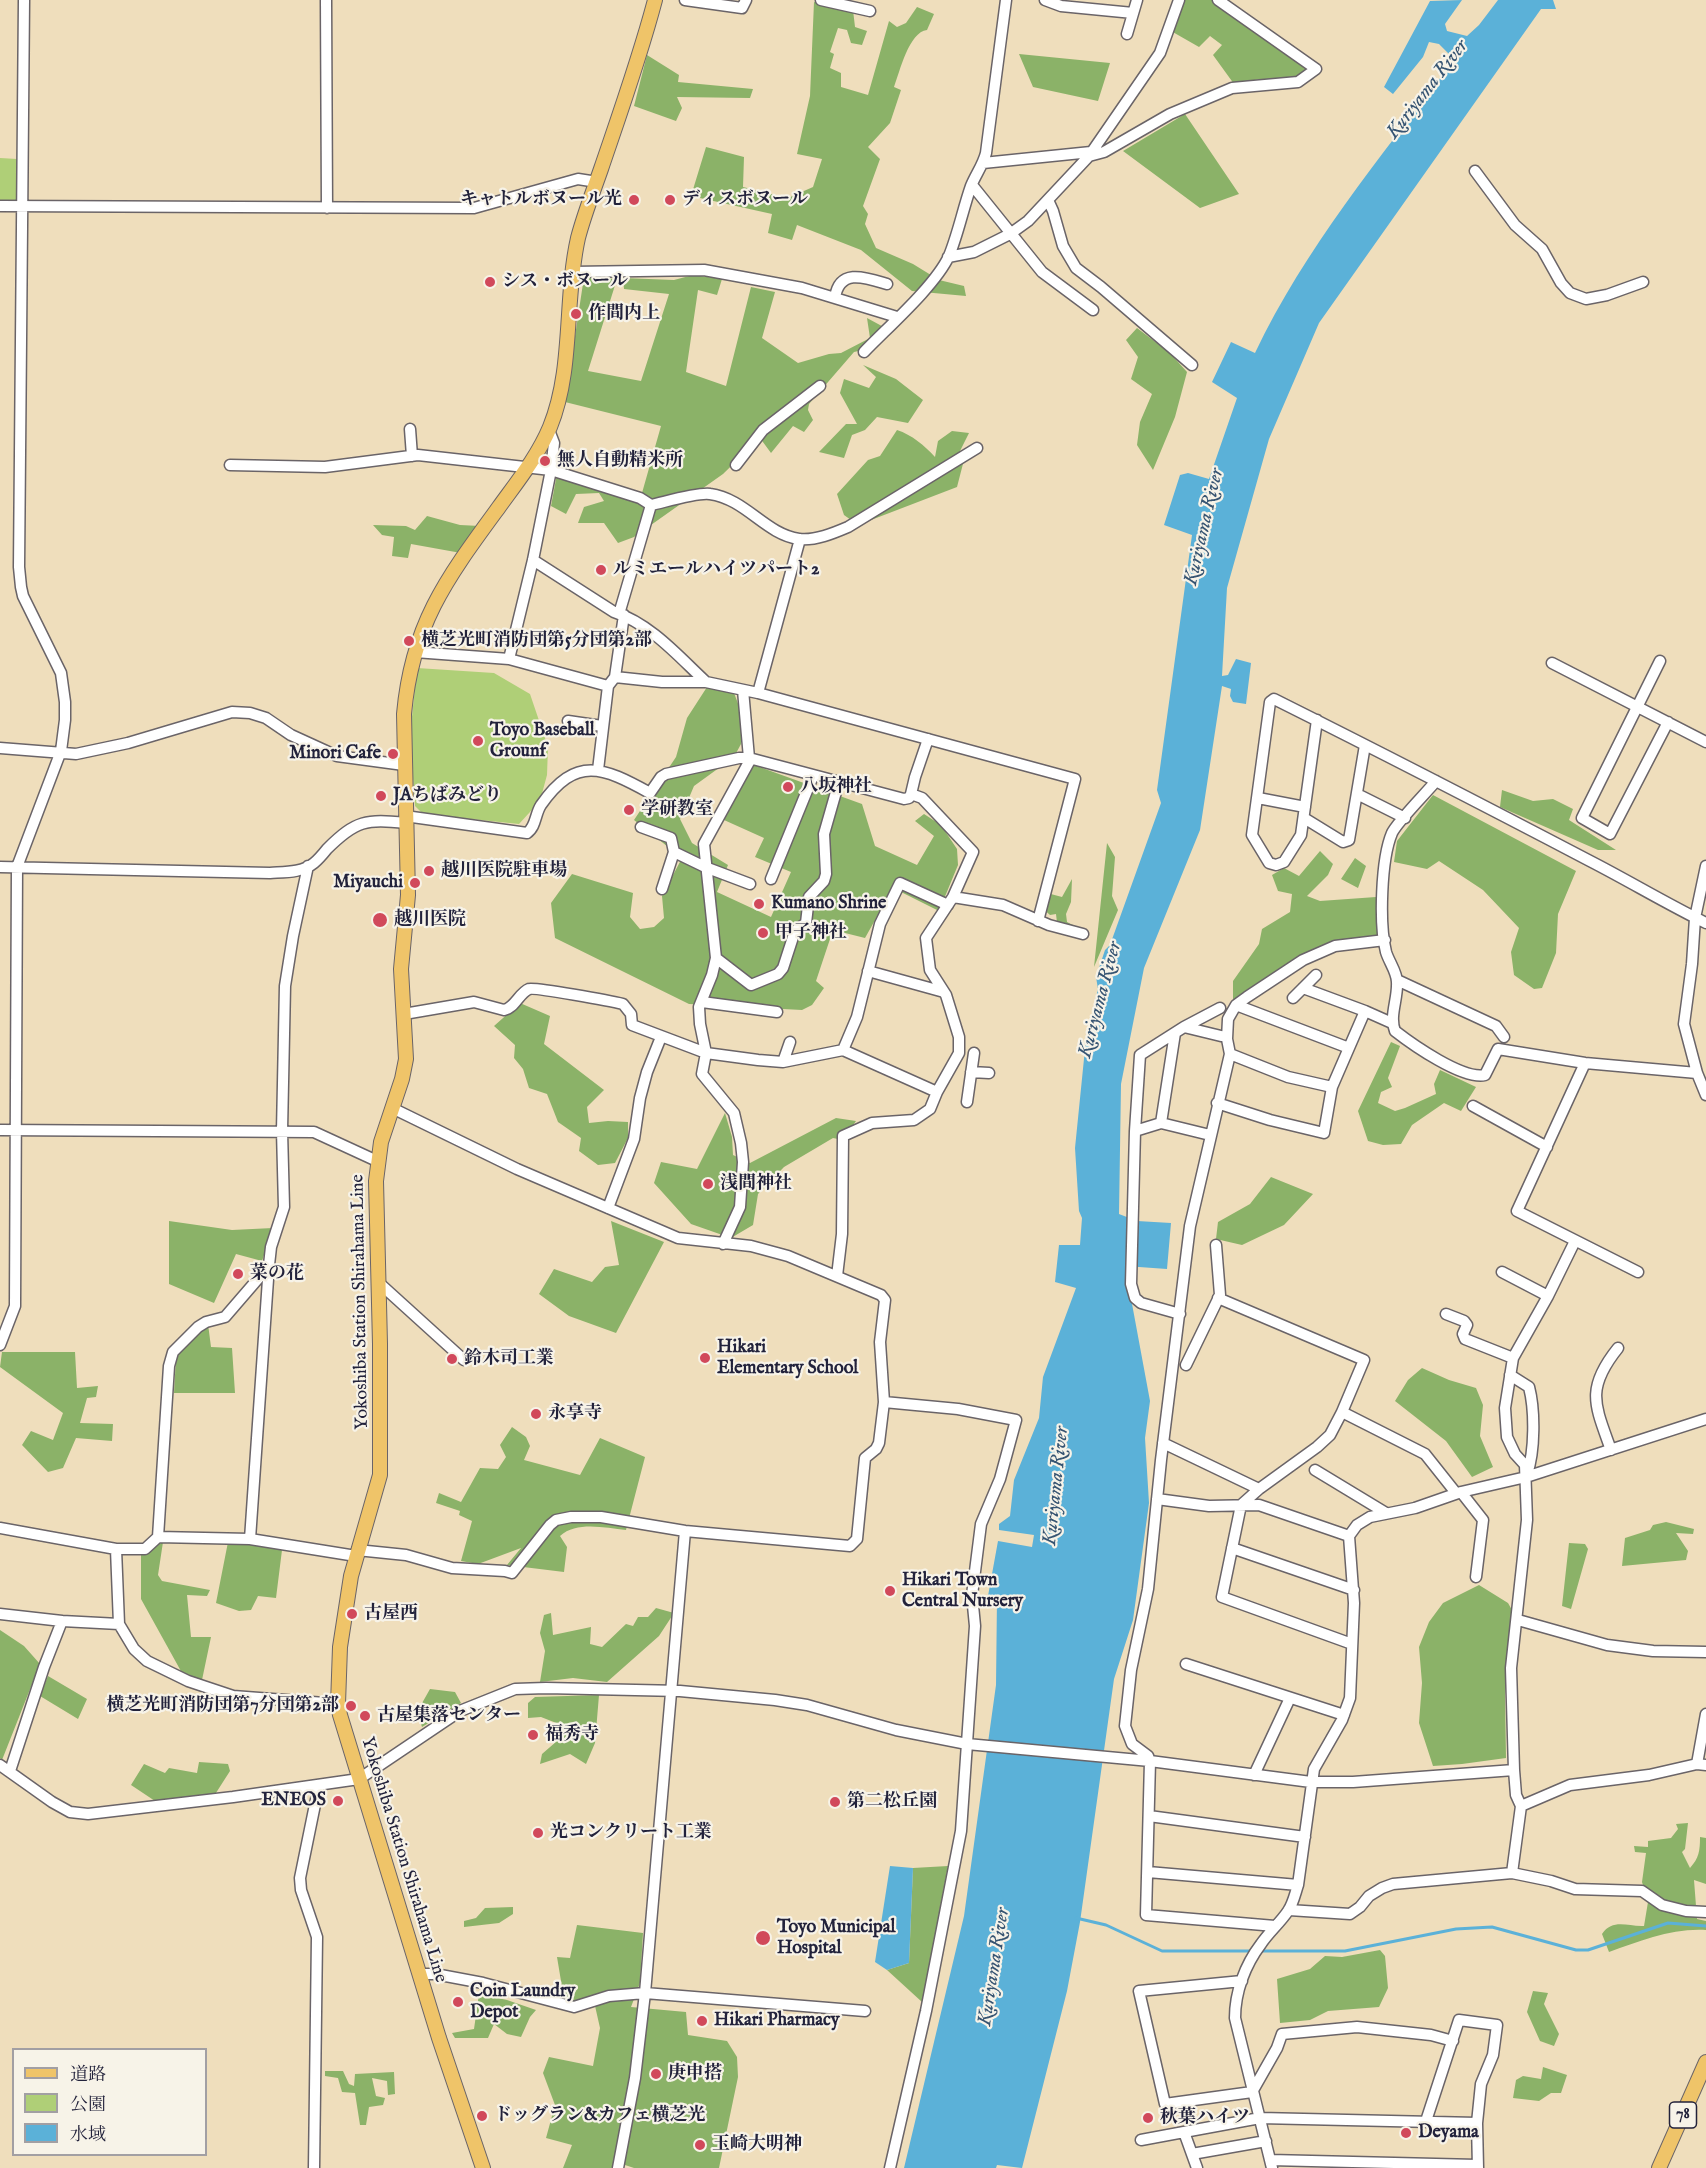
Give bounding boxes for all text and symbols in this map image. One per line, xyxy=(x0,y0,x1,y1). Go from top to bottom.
water label: Kuriyama River xyxy=(1382,36,1474,144)
place label: キャトルボヌール光 xyxy=(460,189,622,211)
place label: ディスボヌール xyxy=(682,189,808,211)
marker: キャトルボヌール光 xyxy=(627,193,641,207)
marker: ディスボヌール xyxy=(663,193,677,207)
place label: シス・ボヌール xyxy=(502,271,628,293)
marker: シス・ボヌール xyxy=(483,275,497,289)
place label: 作間内上 xyxy=(588,303,660,325)
marker: 作間内上 xyxy=(569,307,583,321)
place label: 無人自動精米所 xyxy=(557,450,683,472)
marker: 無人自動精米所 xyxy=(538,454,552,468)
water label: Kuriyama River xyxy=(1180,466,1230,588)
place label: ルミエールハイツパート2 xyxy=(613,559,819,581)
marker: ルミエールハイツパート2 xyxy=(594,563,608,577)
place label: 横芝光町消防団第5分団第2部 xyxy=(421,630,652,652)
marker: 横芝光町消防団第5分団第2部 xyxy=(402,634,416,648)
place label: Toyo Baseball Grounf xyxy=(490,720,595,762)
marker: Toyo Baseball Grounf xyxy=(471,734,485,748)
place label: Minori Cafe xyxy=(289,743,381,765)
marker: Minori Cafe xyxy=(386,747,400,761)
place label: 八坂神社 xyxy=(800,776,872,798)
marker: 八坂神社 xyxy=(781,780,795,794)
place label: JAちばみどり xyxy=(393,785,502,807)
marker: JAちばみどり xyxy=(374,789,388,803)
place label: 学研教室 xyxy=(641,799,713,821)
marker: 学研教室 xyxy=(622,803,636,817)
place label: 越川医院駐車場 xyxy=(441,860,567,882)
marker: 越川医院駐車場 xyxy=(422,864,436,878)
place label: Miyauchi xyxy=(333,872,403,894)
marker: Miyauchi xyxy=(408,876,422,890)
place label: Kumano Shrine xyxy=(771,893,886,915)
marker: Kumano Shrine xyxy=(752,897,766,911)
place label: 越川医院 xyxy=(394,909,466,931)
marker: 越川医院 xyxy=(371,911,389,929)
place label: 甲子神社 xyxy=(775,922,847,944)
marker: 甲子神社 xyxy=(756,926,770,940)
water label: Kuriyama River xyxy=(1074,939,1128,1061)
place label: 浅間神社 xyxy=(720,1173,792,1195)
street label: Yokoshiba Station Shirahama Line xyxy=(348,1174,374,1430)
marker: 浅間神社 xyxy=(701,1177,715,1191)
place label: 菜の花 xyxy=(250,1263,304,1285)
marker: 菜の花 xyxy=(231,1267,245,1281)
place label: Hikari Elementary School xyxy=(717,1337,858,1380)
place label: 鈴木司工業 xyxy=(464,1348,554,1370)
marker: Hikari Elementary School xyxy=(698,1351,712,1365)
marker: 鈴木司工業 xyxy=(445,1352,459,1366)
place label: 永享寺 xyxy=(548,1403,602,1425)
marker: 永享寺 xyxy=(529,1407,543,1421)
water label: Kuriyama River xyxy=(1039,1425,1075,1547)
place label: Hikari Town Central Nursery xyxy=(902,1570,1023,1612)
marker: Hikari Town Central Nursery xyxy=(883,1584,897,1598)
place label: 古屋西 xyxy=(364,1603,418,1625)
marker: 古屋西 xyxy=(345,1607,359,1621)
place label: 横芝光町消防団第7分団第2部 xyxy=(106,1695,339,1717)
marker: 横芝光町消防団第7分団第2部 xyxy=(344,1699,358,1713)
place label: 古屋集落センター xyxy=(377,1705,521,1727)
marker: 古屋集落センター xyxy=(358,1709,372,1723)
place label: 福秀寺 xyxy=(545,1724,599,1746)
marker: 福秀寺 xyxy=(526,1728,540,1742)
street label: Yokoshiba Station Shirahama Line xyxy=(355,1735,451,1985)
place label: ENEOS xyxy=(261,1790,326,1812)
place label: 第二松丘園 xyxy=(847,1791,937,1813)
marker: ENEOS xyxy=(331,1794,345,1808)
marker: 第二松丘園 xyxy=(828,1795,842,1809)
place label: 光コンクリート工業 xyxy=(550,1822,712,1844)
marker: 光コンクリート工業 xyxy=(531,1826,545,1840)
water label: Kuriyama River xyxy=(974,1906,1016,2028)
place label: Toyo Municipal Hospital xyxy=(777,1917,896,1960)
marker: Toyo Municipal Hospital xyxy=(754,1929,772,1947)
place label: Coin Laundry Depot xyxy=(470,1981,575,2024)
marker: Coin Laundry Depot xyxy=(451,1995,465,2009)
place label: Hikari Pharmacy xyxy=(714,2010,840,2032)
marker: Hikari Pharmacy xyxy=(695,2014,709,2028)
legend xyxy=(12,2048,207,2156)
place label: 庚申搭 xyxy=(668,2063,722,2085)
text: 道路 xyxy=(70,2064,106,2087)
marker: 庚申搭 xyxy=(649,2067,663,2081)
text: 公園 xyxy=(70,2094,106,2117)
road number: 78 xyxy=(1670,2102,1696,2128)
place label: ドッグラン&カフェ横芝光 xyxy=(494,2105,706,2127)
place label: 秋葉ハイツ xyxy=(1160,2107,1250,2129)
marker: ドッグラン&カフェ横芝光 xyxy=(475,2109,489,2123)
marker: 秋葉ハイツ xyxy=(1141,2111,1155,2125)
place label: Deyama xyxy=(1418,2122,1479,2144)
text: 水域 xyxy=(70,2124,106,2147)
marker: Deyama xyxy=(1399,2126,1413,2140)
place label: 玉崎大明神 xyxy=(712,2134,802,2156)
marker: 玉崎大明神 xyxy=(693,2138,707,2152)

